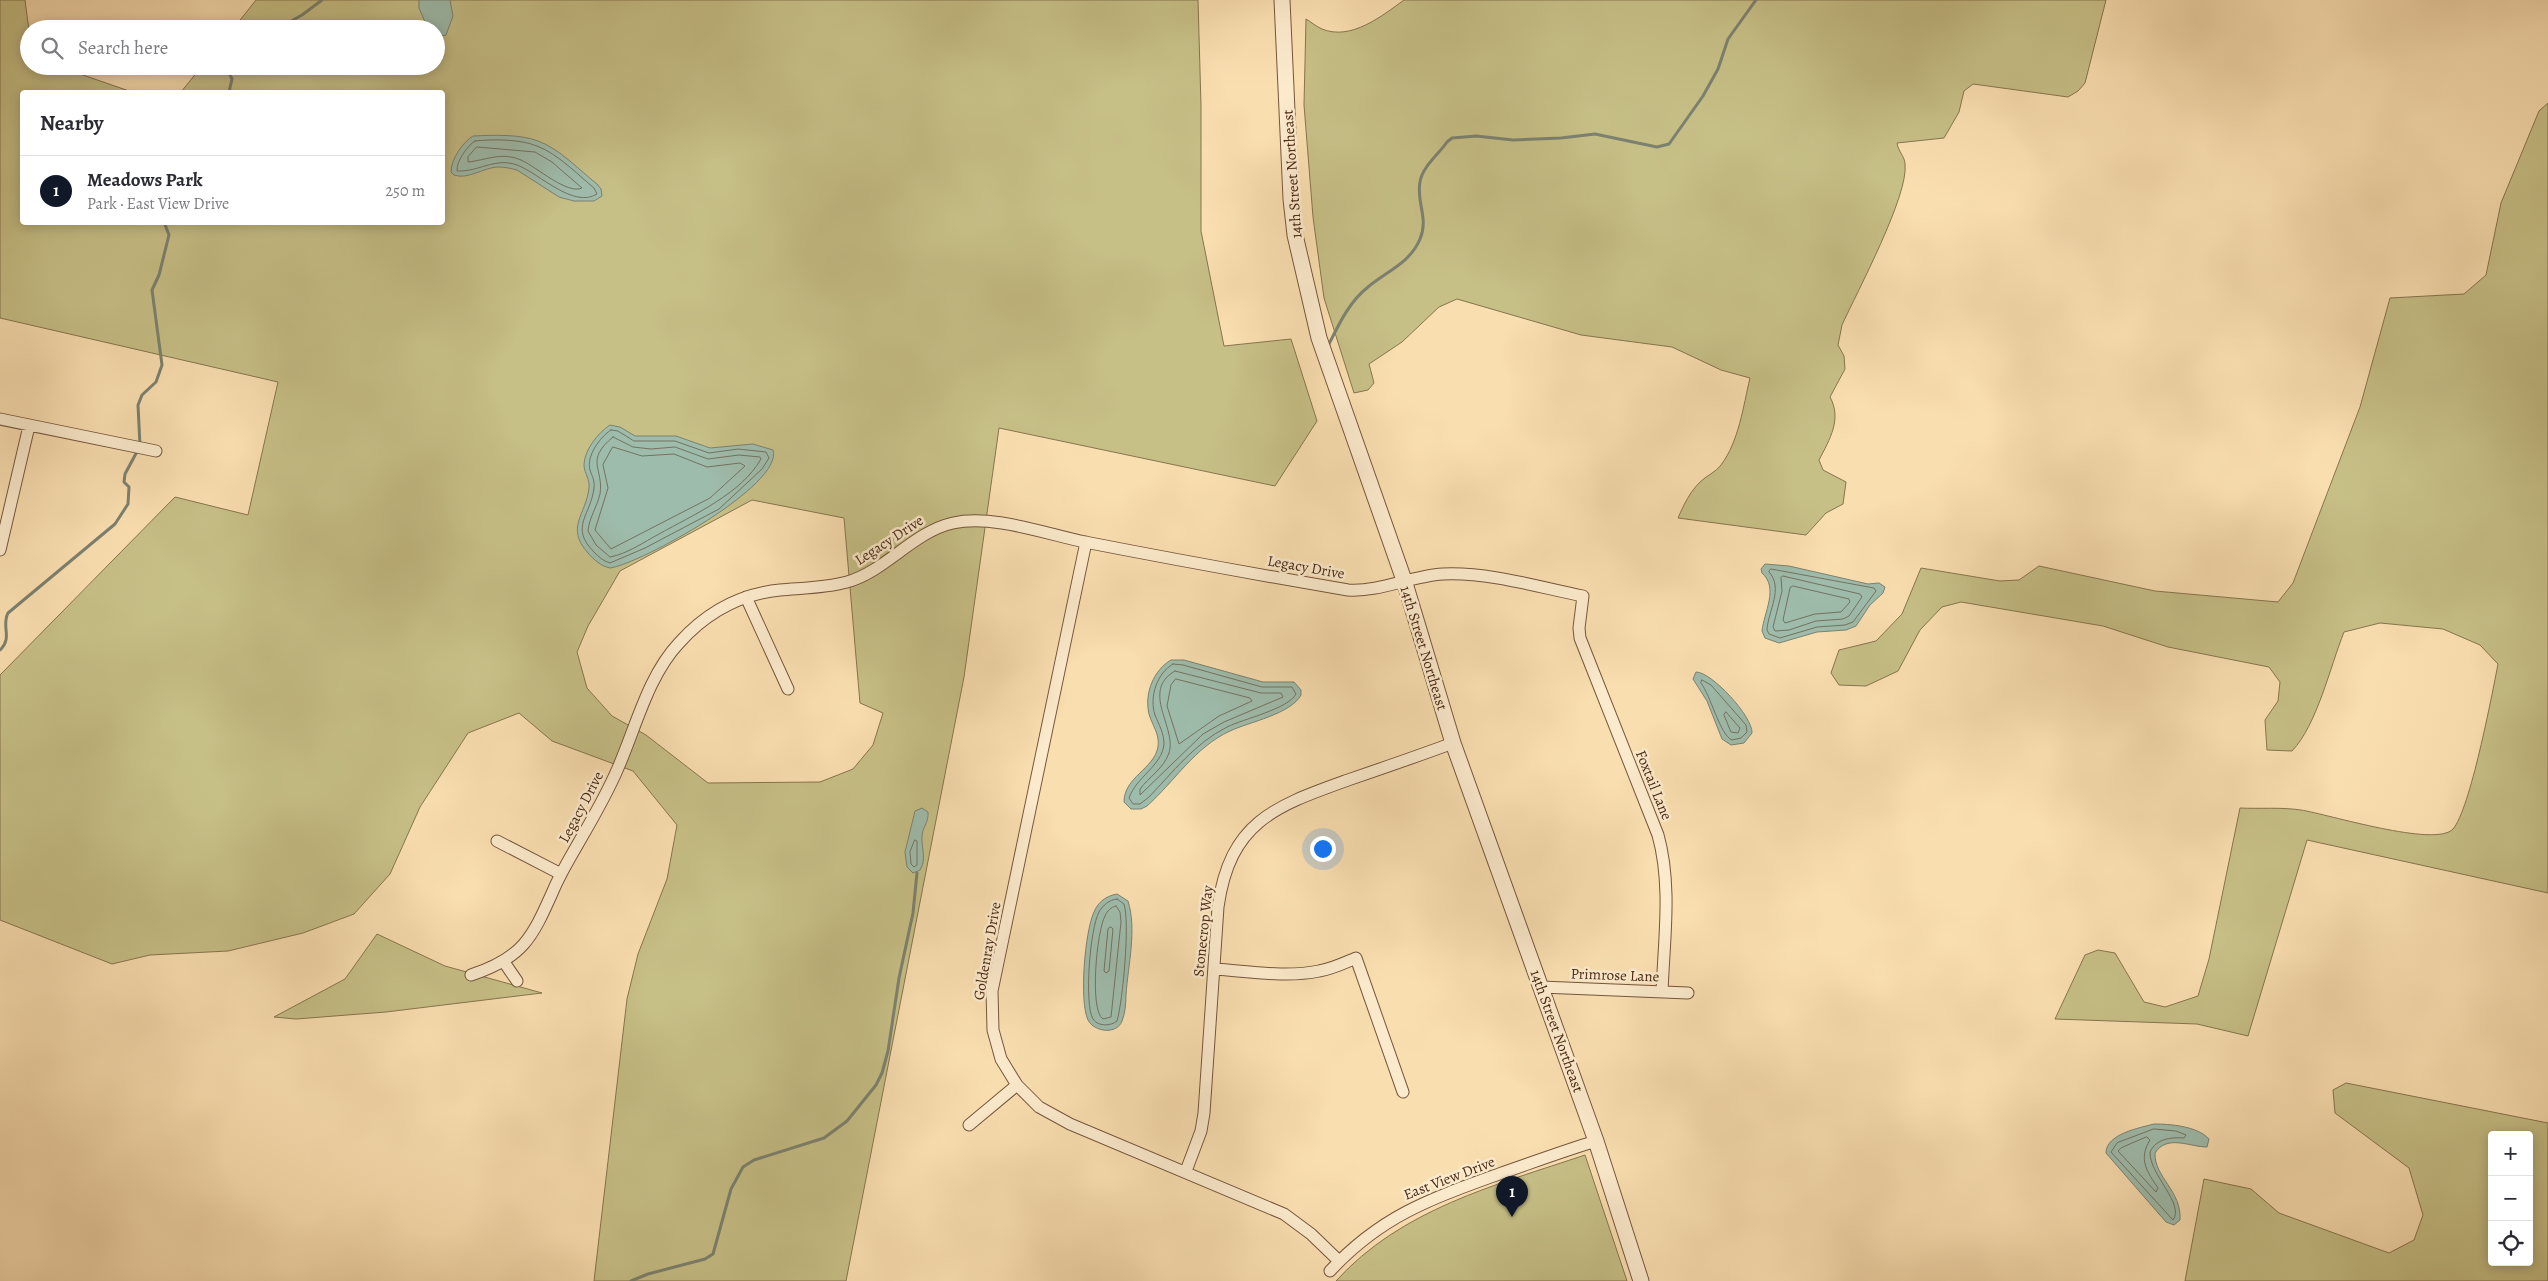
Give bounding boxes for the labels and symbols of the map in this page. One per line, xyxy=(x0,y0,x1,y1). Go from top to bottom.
street label: 14th Street Northeast xyxy=(1278,109,1306,239)
street label: Legacy Drive xyxy=(851,510,927,570)
street label: Legacy Drive xyxy=(1266,550,1347,584)
street label: 14th Street Northeast xyxy=(1396,583,1452,713)
street label: Foxtail Lane xyxy=(1631,747,1677,823)
street label: Legacy Drive xyxy=(554,768,608,846)
your location xyxy=(1310,836,1336,862)
street label: Stonecrop Way xyxy=(1188,884,1218,978)
street label: Goldenray Drive xyxy=(969,900,1006,1002)
street label: Primrose Lane xyxy=(1570,963,1660,987)
street label: 14th Street Northeast xyxy=(1526,967,1588,1095)
street label: East View Drive xyxy=(1400,1151,1498,1205)
pin: 1 xyxy=(1496,1176,1528,1217)

